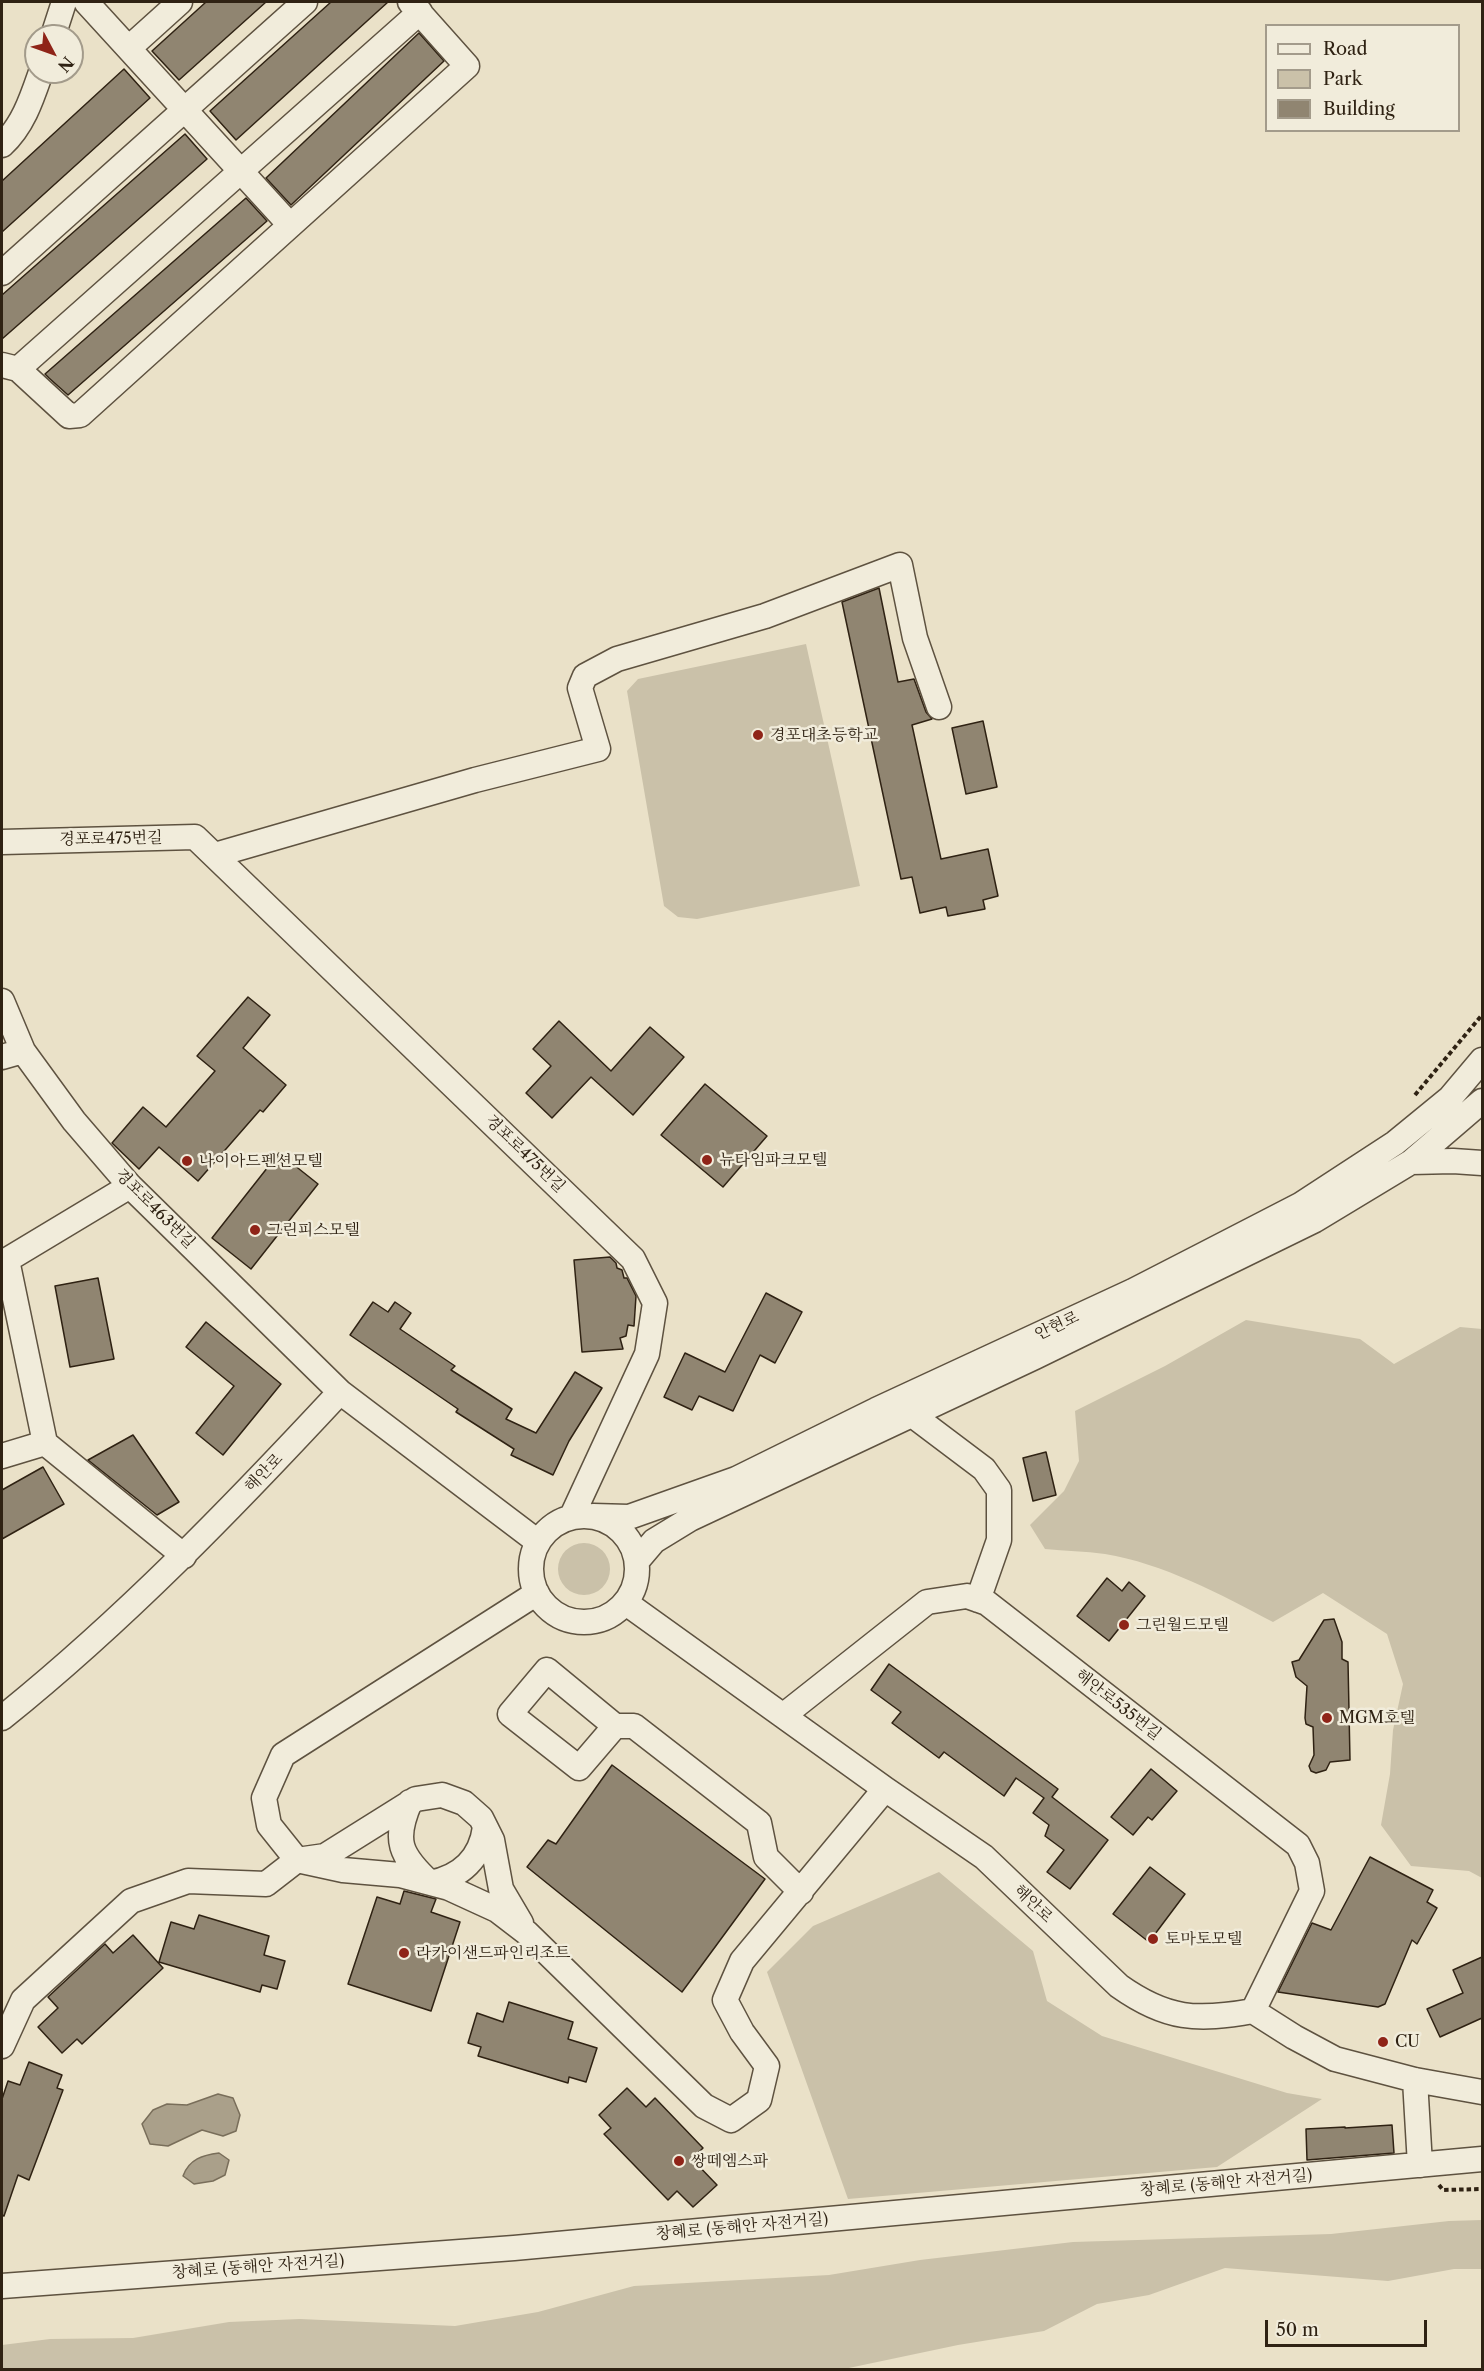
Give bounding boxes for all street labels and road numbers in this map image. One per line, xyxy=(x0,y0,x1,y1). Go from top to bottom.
street label: 경포로475번길 xyxy=(59,829,163,849)
street label: 경포로475번길 xyxy=(481,1111,569,1197)
street label: 경포로463번길 xyxy=(111,1165,199,1253)
street label: 안현로 xyxy=(1032,1308,1082,1344)
street label: 해안로 xyxy=(241,1450,287,1496)
street label: 해안로535번길 xyxy=(1071,1666,1165,1744)
street label: 해안로 xyxy=(1010,1881,1056,1927)
street label: 창혜로 (동해안 자전거길) xyxy=(1139,2166,1313,2200)
street label: 창혜로 (동해안 자전거길) xyxy=(655,2210,829,2244)
street label: 창혜로 (동해안 자전거길) xyxy=(171,2251,345,2283)

